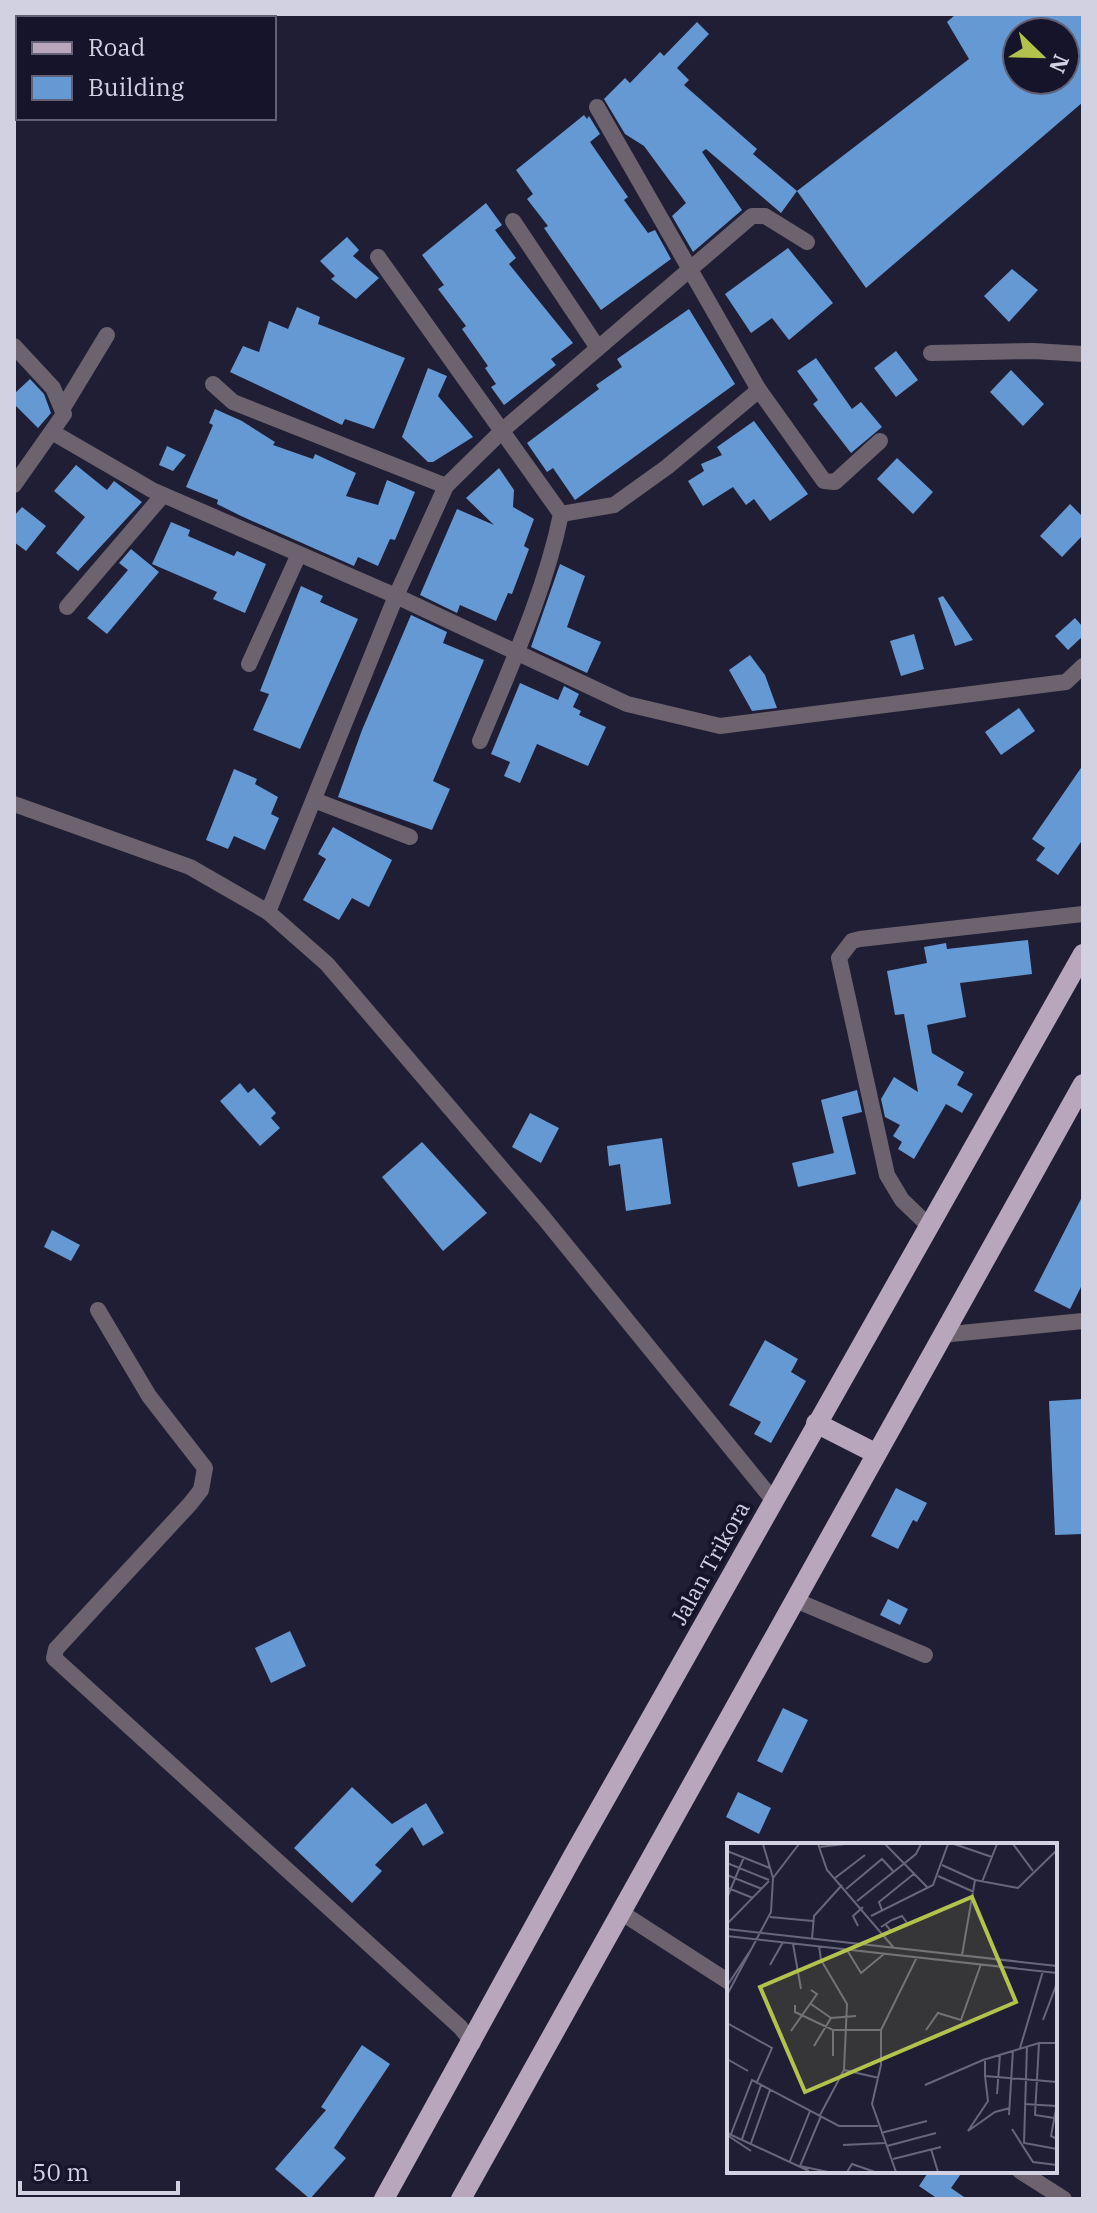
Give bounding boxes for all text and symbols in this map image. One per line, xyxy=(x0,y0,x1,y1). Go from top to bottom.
legend xyxy=(16,16,276,120)
north arrow xyxy=(1001,16,1081,96)
text: Road xyxy=(88,31,145,63)
text: N xyxy=(1043,50,1077,78)
text: Building xyxy=(88,71,184,103)
street label: Jalan Trikora xyxy=(664,1496,755,1630)
inset map xyxy=(727,1843,1057,2173)
scale bar xyxy=(20,2145,178,2195)
text: 50 m xyxy=(32,2156,89,2188)

